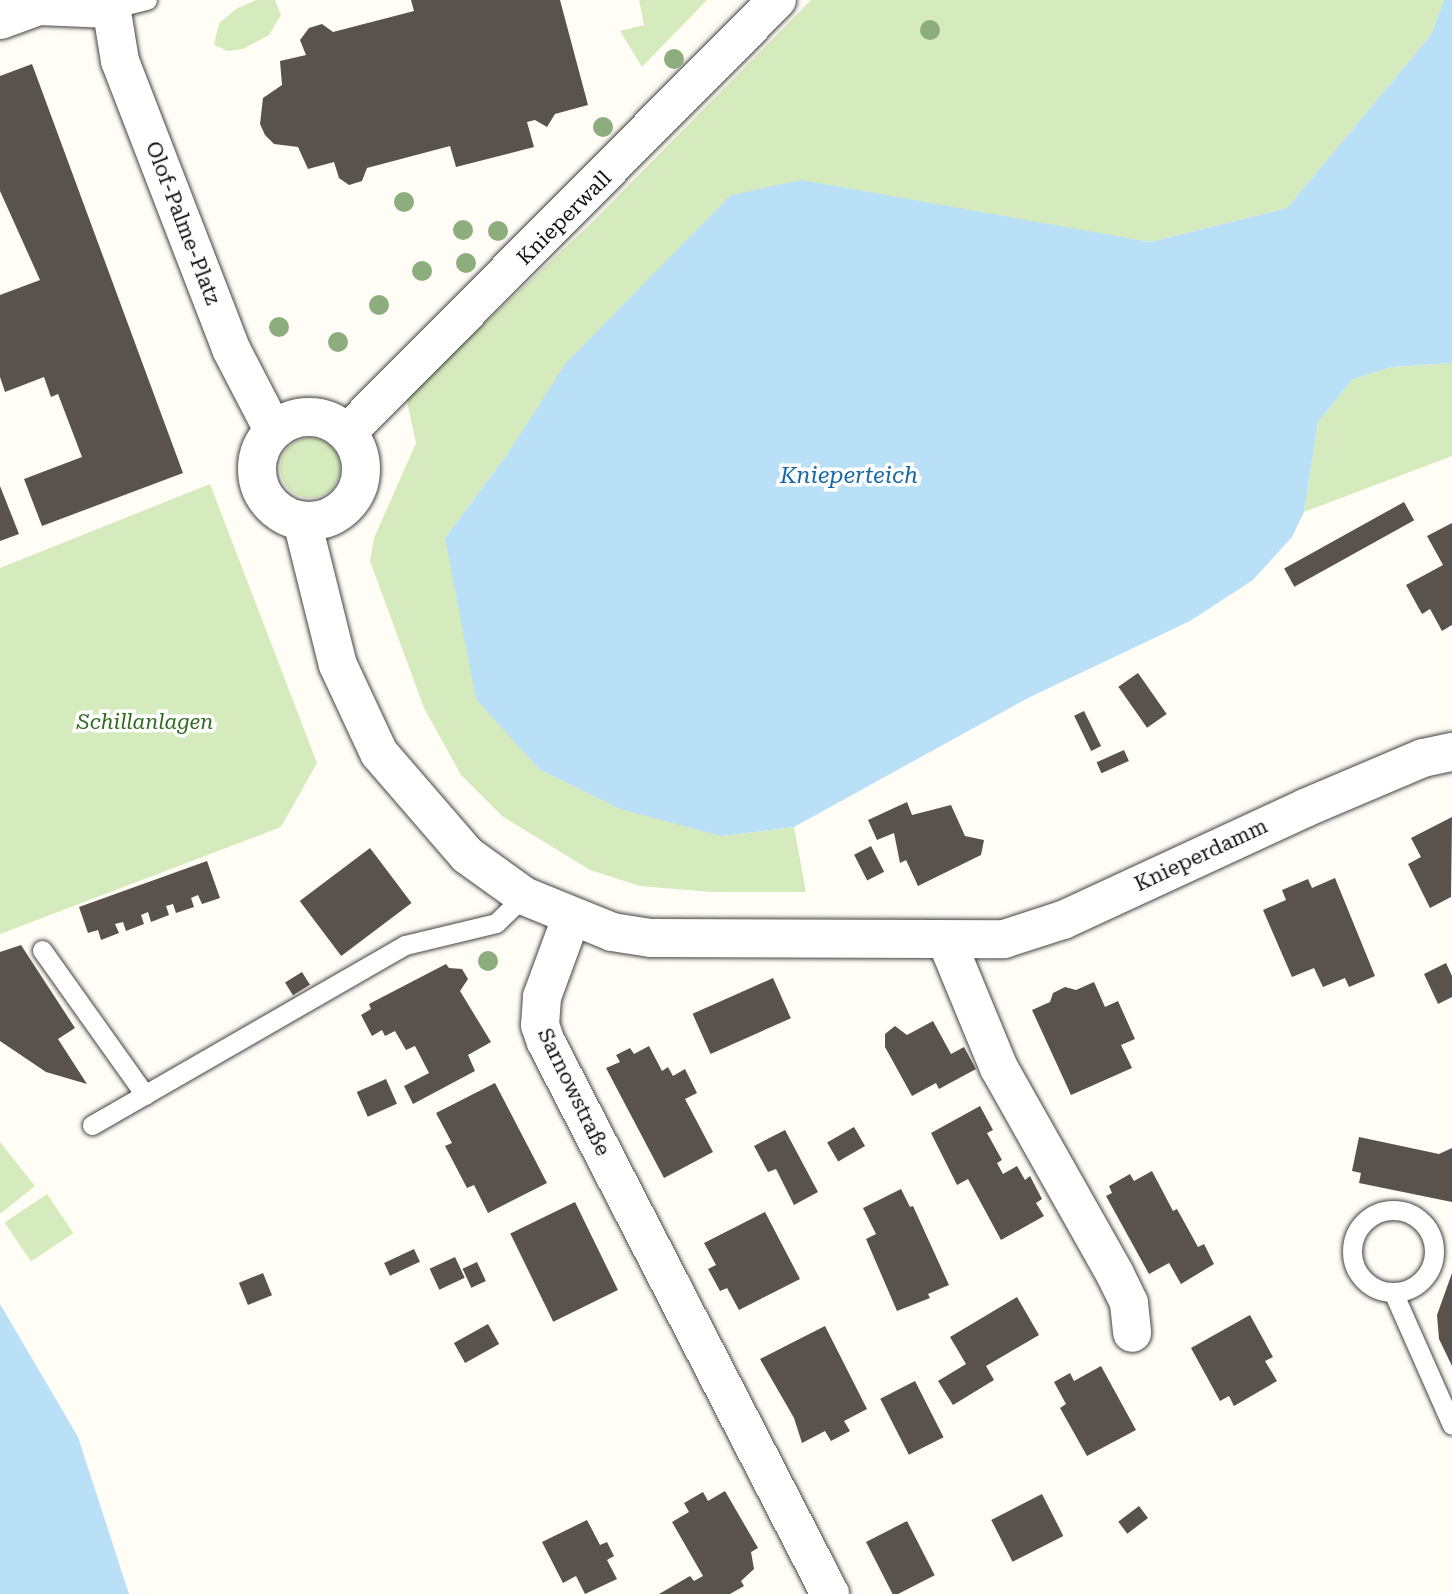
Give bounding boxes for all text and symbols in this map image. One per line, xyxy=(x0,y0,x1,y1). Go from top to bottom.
street label: Olof-Palme-Platz xyxy=(140,138,226,308)
street label: Knieperwall xyxy=(512,166,616,270)
water label: Knieperteich xyxy=(780,462,918,490)
park label: Schillanlagen xyxy=(77,709,213,735)
street label: Knieperdamm xyxy=(1130,813,1272,897)
street label: Sarnowstraße xyxy=(532,1024,616,1160)

